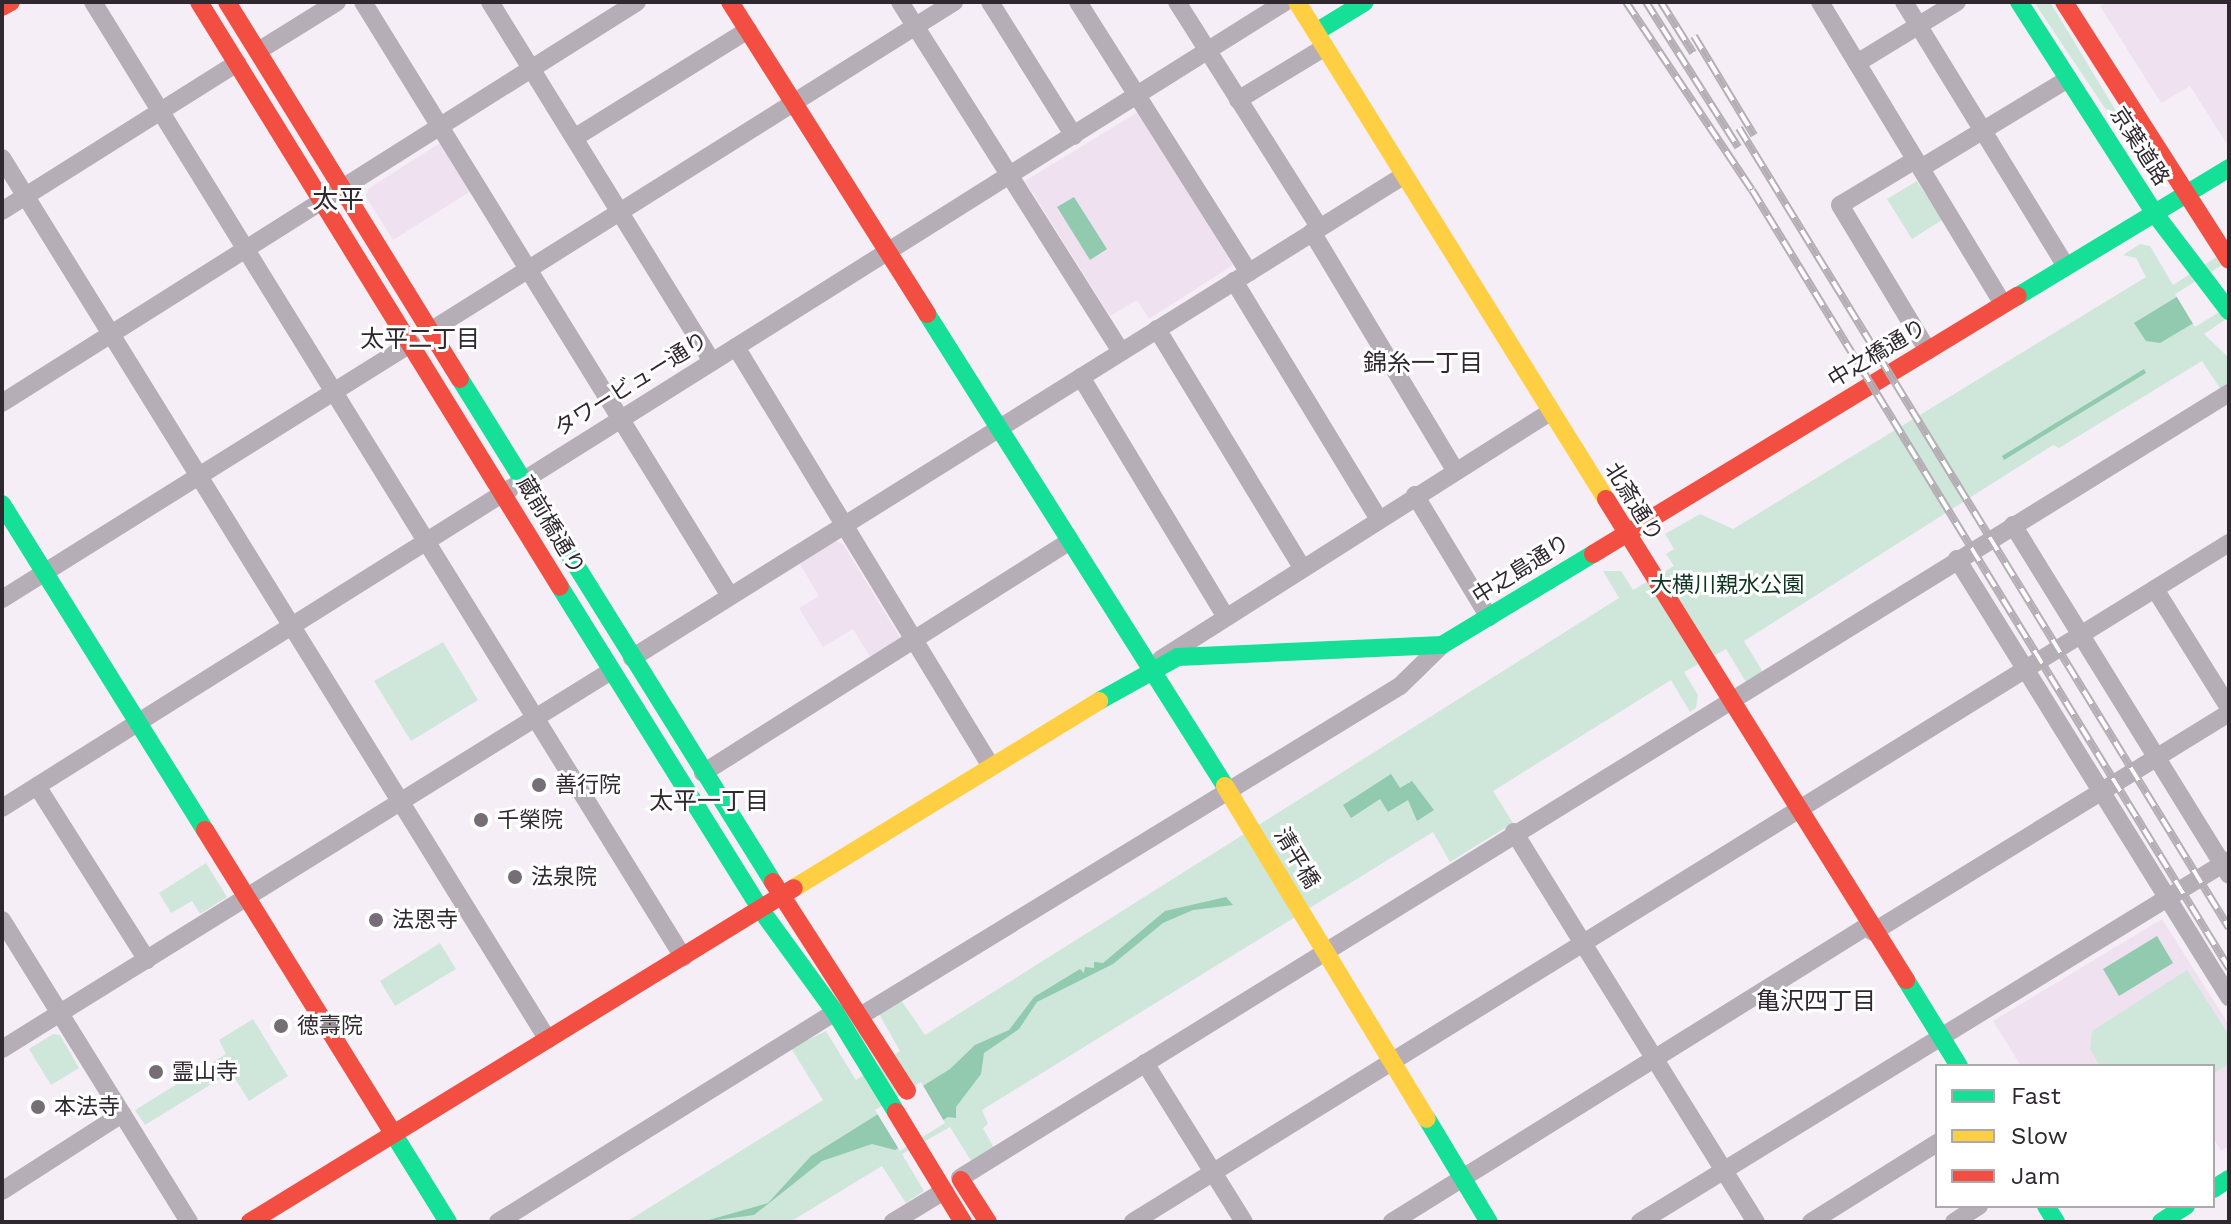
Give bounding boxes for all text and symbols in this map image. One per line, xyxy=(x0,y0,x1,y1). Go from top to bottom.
street label: 京葉道路 xyxy=(2105,102,2175,190)
district label: 太平 xyxy=(312,184,364,216)
street label: 中之橋通り xyxy=(1823,313,1931,393)
district label: 太平二丁目 xyxy=(360,326,480,354)
street label: タワービュー通り xyxy=(549,326,713,442)
district label: 錦糸一丁目 xyxy=(1363,350,1483,378)
street label: 北斎通り xyxy=(1599,458,1669,546)
street label: 蔵前橋通り xyxy=(511,471,591,579)
street label: 中之島通り xyxy=(1467,529,1575,609)
park label: 大横川親水公園 xyxy=(1650,572,1804,598)
place label: 善行院 xyxy=(555,772,621,798)
marker: 善行院 xyxy=(530,776,548,794)
district label: 太平一丁目 xyxy=(649,788,769,816)
place label: 千榮院 xyxy=(497,807,563,833)
marker: 千榮院 xyxy=(472,811,490,829)
street label: 清平橋 xyxy=(1269,823,1325,893)
place label: 法泉院 xyxy=(531,864,597,890)
marker: 法泉院 xyxy=(506,868,524,886)
place label: 法恩寺 xyxy=(392,907,458,933)
marker: 法恩寺 xyxy=(367,911,385,929)
district label: 亀沢四丁目 xyxy=(1756,988,1876,1016)
place label: 徳壽院 xyxy=(297,1013,363,1039)
marker: 徳壽院 xyxy=(272,1017,290,1035)
place label: 霊山寺 xyxy=(172,1059,238,1085)
marker: 霊山寺 xyxy=(147,1063,165,1081)
legend xyxy=(1935,1064,2215,1208)
text: Fast xyxy=(2011,1082,2061,1110)
place label: 本法寺 xyxy=(54,1094,120,1120)
marker: 本法寺 xyxy=(29,1098,47,1116)
text: Slow xyxy=(2011,1122,2068,1150)
text: Jam xyxy=(2011,1162,2061,1190)

